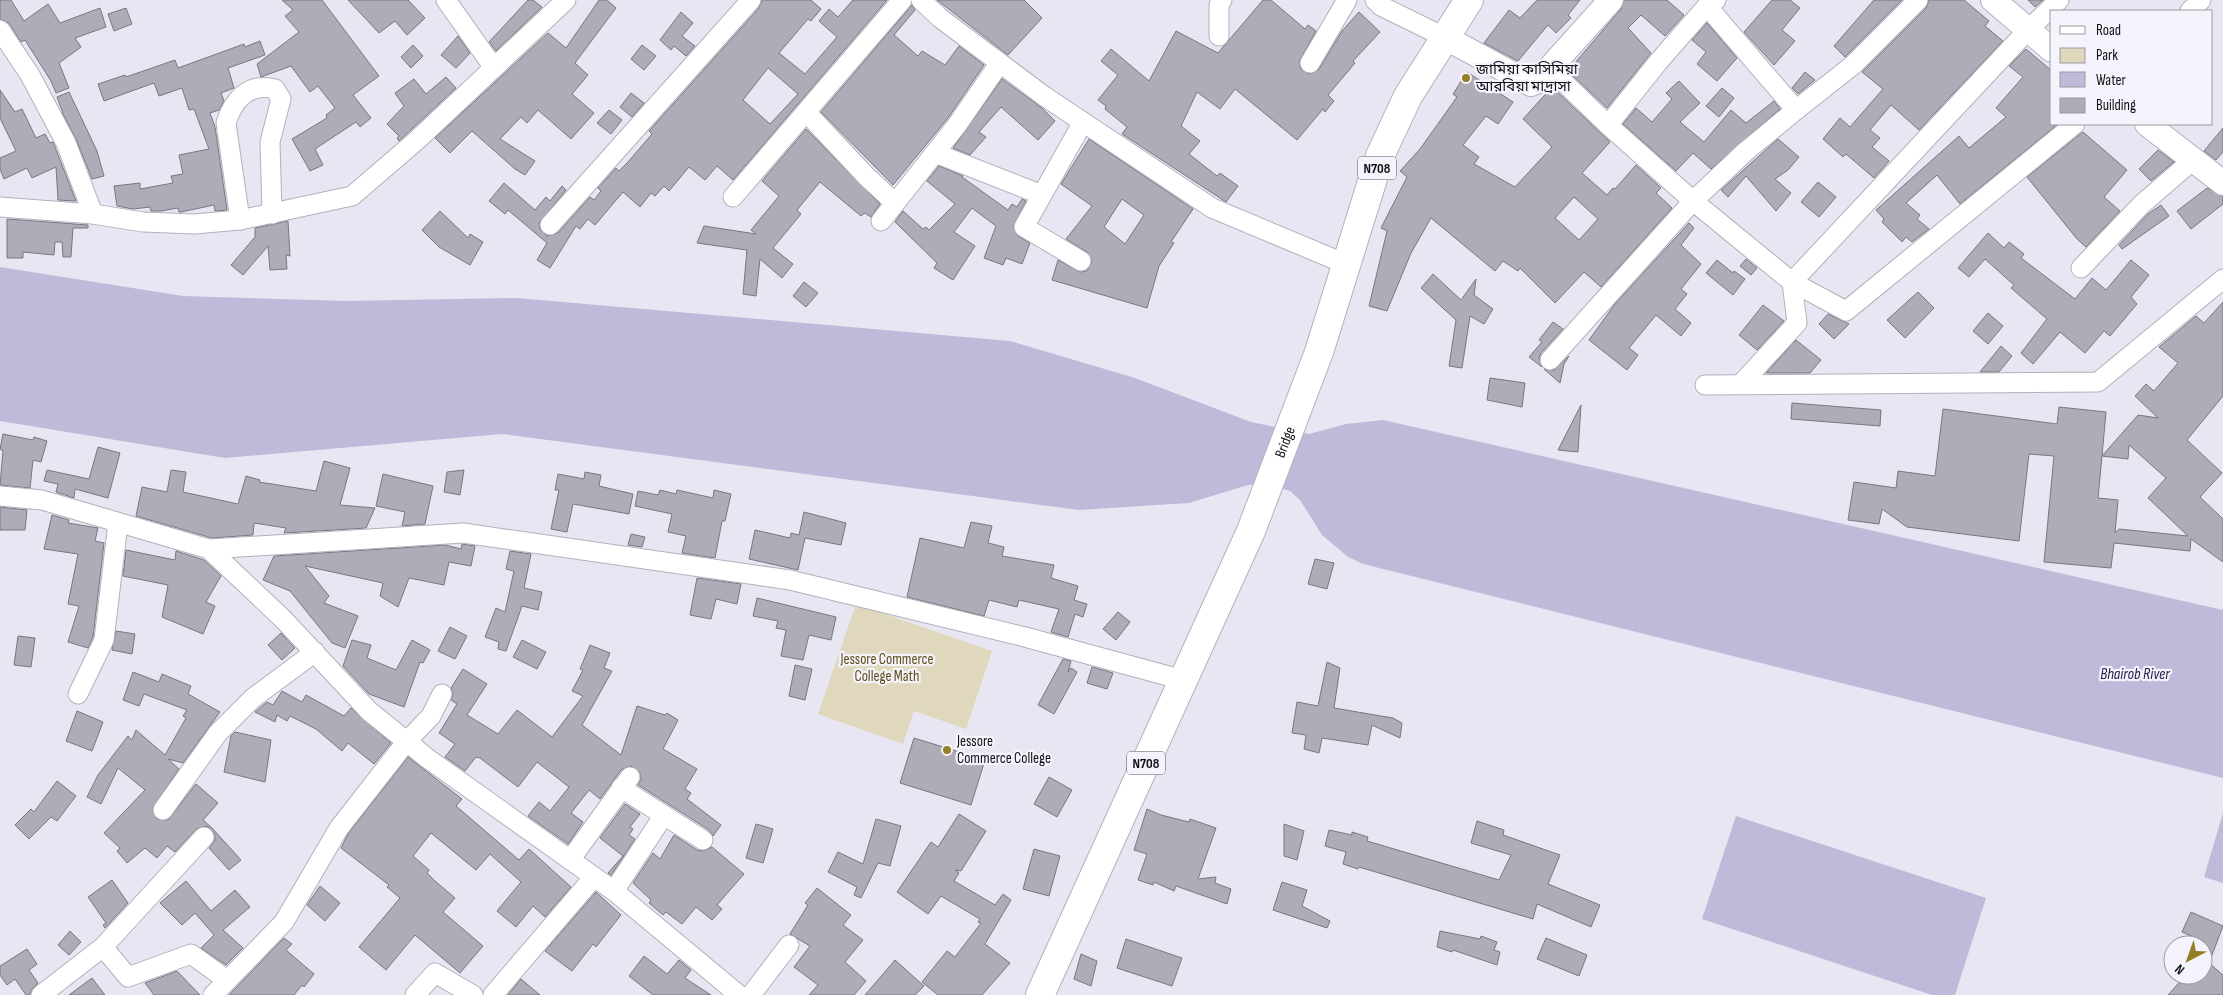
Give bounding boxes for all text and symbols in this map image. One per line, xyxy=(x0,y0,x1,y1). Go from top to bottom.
legend xyxy=(2050,10,2213,125)
text: Road xyxy=(2096,21,2121,40)
text: Park xyxy=(2096,46,2118,65)
place label: জামিয়া কাসিমিয়া আরবিয়া মাদ্রাসা xyxy=(1475,60,1579,96)
text: Water xyxy=(2096,71,2127,90)
marker: জামিয়া কাসিমিয়া আরবিয়া মাদ্রাসা xyxy=(1460,72,1472,84)
text: Building xyxy=(2096,96,2136,115)
road number: N708 xyxy=(1358,156,1396,180)
street label: Bridge xyxy=(1271,424,1300,460)
park label: Jessore Commerce College Math xyxy=(839,650,934,686)
water label: Bhairob River xyxy=(2100,665,2170,684)
place label: Jessore Commerce College xyxy=(956,732,1051,768)
marker: Jessore Commerce College xyxy=(941,744,953,756)
road number: N708 xyxy=(1127,751,1165,774)
north arrow xyxy=(2163,935,2213,985)
text: N xyxy=(2171,961,2188,978)

